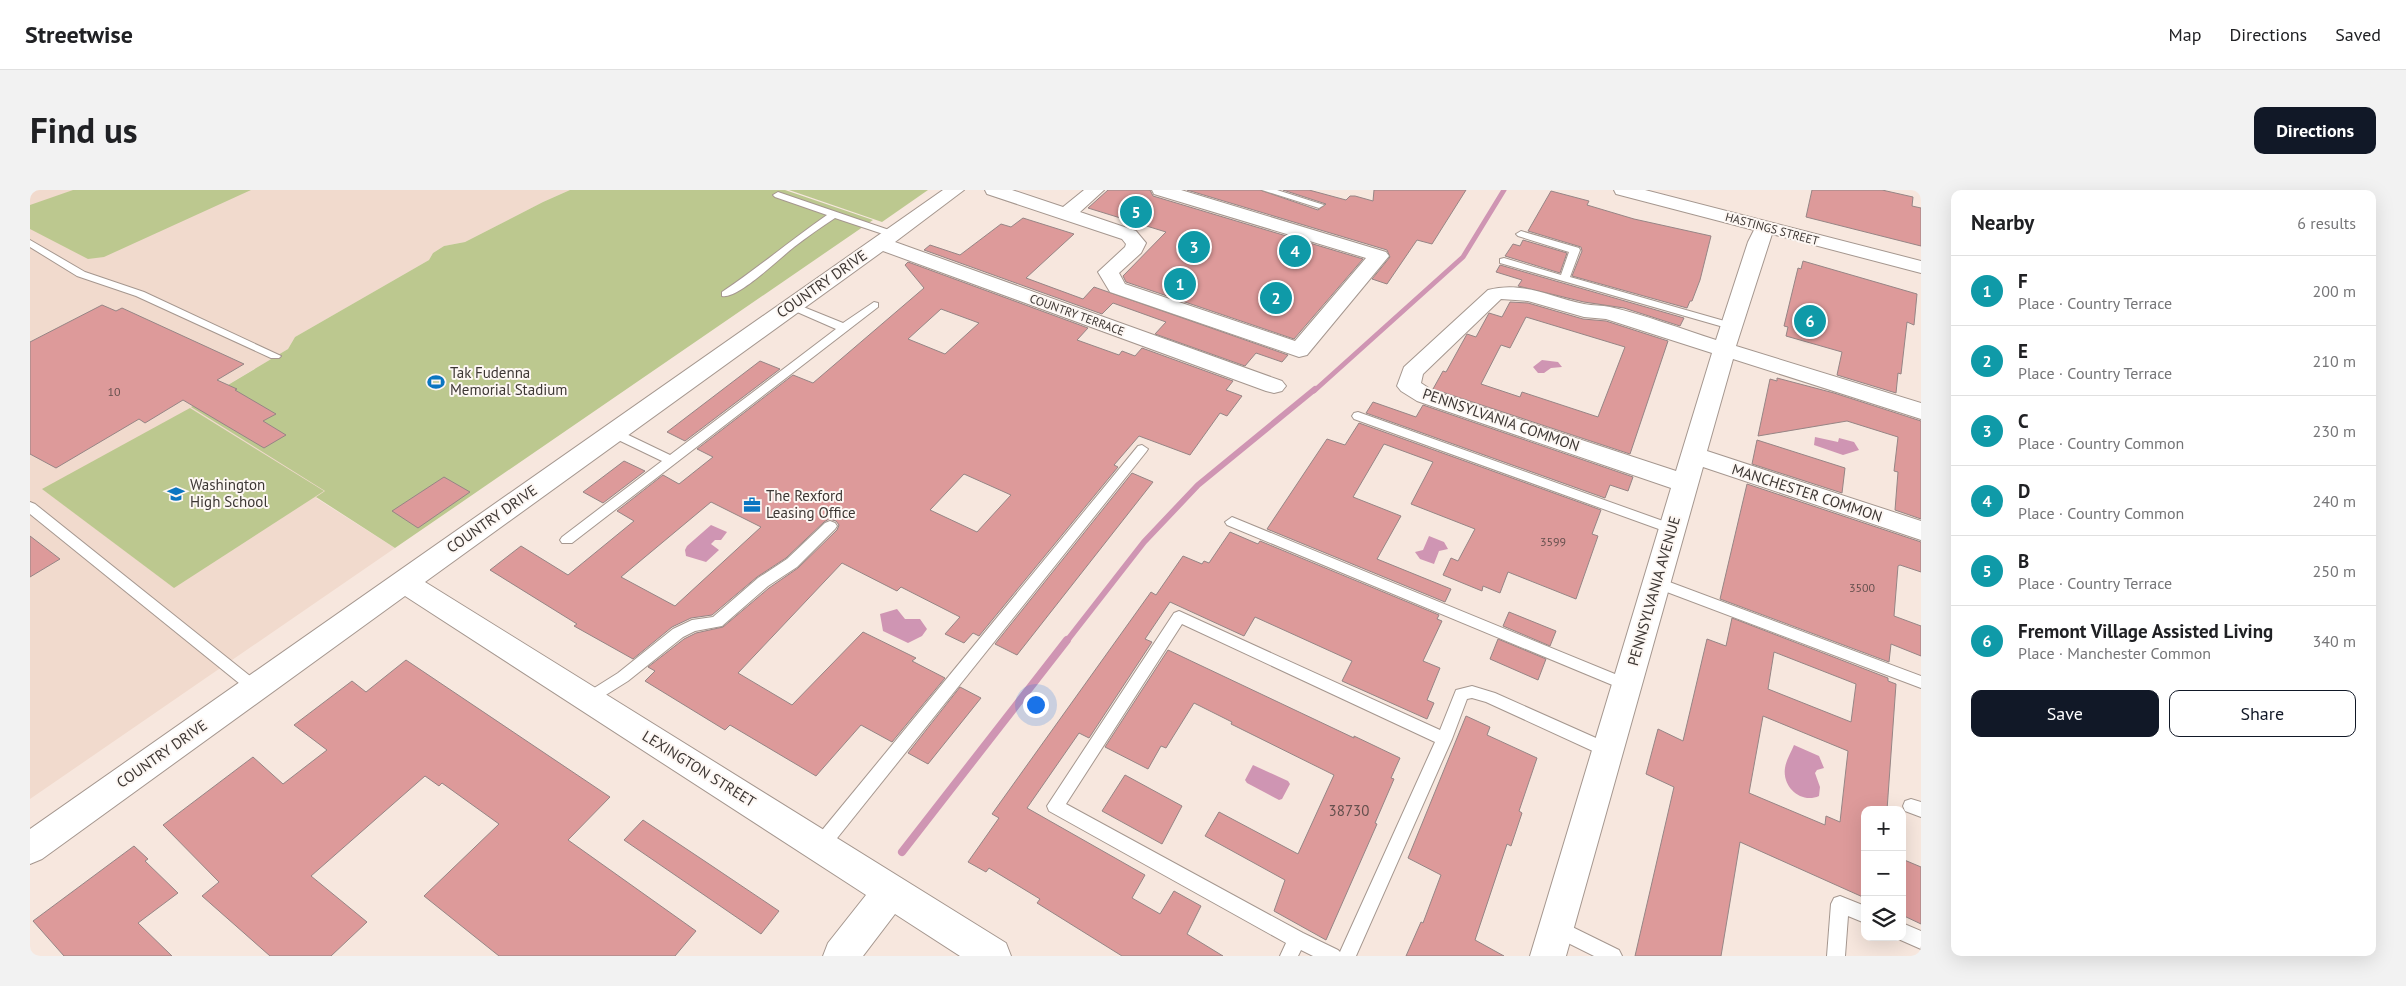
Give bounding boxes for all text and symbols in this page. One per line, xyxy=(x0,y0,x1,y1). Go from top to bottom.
text: Streetwise xyxy=(25,19,133,50)
text: Map xyxy=(2169,23,2201,46)
text: Directions xyxy=(2229,23,2307,46)
text: Saved xyxy=(2335,23,2381,46)
text: Find us xyxy=(30,107,138,153)
button: Directions xyxy=(2254,107,2376,154)
pin: 5 xyxy=(1120,193,1152,231)
street label: HASTINGS STREET xyxy=(1724,209,1821,248)
text: Nearby xyxy=(1971,209,2034,236)
text: 6 results xyxy=(2297,213,2356,233)
pin: 3 xyxy=(1178,228,1210,266)
pin: 4 xyxy=(1279,232,1311,270)
street label: COUNTRY DRIVE xyxy=(773,245,871,322)
pin: 1 xyxy=(1164,265,1196,303)
text: F xyxy=(2018,269,2028,293)
pin: 2 xyxy=(1260,279,1292,317)
text: 1 xyxy=(1982,281,1992,301)
text: 200 m xyxy=(2313,281,2356,301)
street label: COUNTRY TERRACE xyxy=(1028,290,1127,339)
text: Place · Country Terrace xyxy=(2018,293,2172,313)
pin: 6 xyxy=(1794,302,1826,340)
text: E xyxy=(2018,339,2028,363)
text: 2 xyxy=(1982,351,1992,371)
text: 210 m xyxy=(2313,351,2356,371)
place label: Tak Fudenna Memorial Stadium xyxy=(450,363,568,399)
text: Place · Country Terrace xyxy=(2018,363,2172,383)
sports icon: Tak Fudenna Memorial Stadium xyxy=(426,372,446,392)
house number: 10 xyxy=(107,384,121,399)
street label: PENNSYLVANIA COMMON xyxy=(1420,384,1582,455)
text: C xyxy=(2018,409,2029,433)
text: 3 xyxy=(1982,421,1992,441)
text: 230 m xyxy=(2313,421,2356,441)
text: Place · Country Common xyxy=(2018,433,2184,453)
street label: MANCHESTER COMMON xyxy=(1729,459,1885,526)
place label: Washington High School xyxy=(190,475,268,511)
text: D xyxy=(2018,479,2030,503)
street label: COUNTRY DRIVE xyxy=(443,480,541,557)
school or university icon: Washington High School xyxy=(166,484,186,504)
place label: The Rexford Leasing Office xyxy=(766,486,856,522)
text: 4 xyxy=(1982,491,1992,511)
text: 240 m xyxy=(2313,491,2356,511)
office icon: The Rexford Leasing Office xyxy=(742,495,762,515)
text: Place · Country Common xyxy=(2018,503,2184,523)
street label: PENNSYLVANIA AVENUE xyxy=(1623,514,1684,668)
house number: 3599 xyxy=(1540,534,1566,549)
text: B xyxy=(2018,549,2029,573)
text: 5 xyxy=(1982,561,1992,581)
text: 250 m xyxy=(2313,561,2356,581)
text: Place · Country Terrace xyxy=(2018,573,2172,593)
house number: 3500 xyxy=(1849,580,1876,595)
text: Fremont Village Assisted Living xyxy=(2018,619,2273,643)
text: 6 xyxy=(1982,631,1992,651)
text: 340 m xyxy=(2313,631,2356,651)
text: Place · Manchester Common xyxy=(2018,643,2211,663)
button: Save xyxy=(1971,690,2159,737)
button: Share xyxy=(2169,690,2356,737)
your location xyxy=(1023,692,1049,718)
street label: COUNTRY DRIVE xyxy=(113,715,211,792)
street label: LEXINGTON STREET xyxy=(639,726,760,812)
house number: 38730 xyxy=(1329,801,1369,820)
map controls xyxy=(1861,806,1906,941)
button: + xyxy=(1861,806,1906,851)
button: − xyxy=(1861,851,1906,896)
button: layers xyxy=(1861,896,1906,941)

